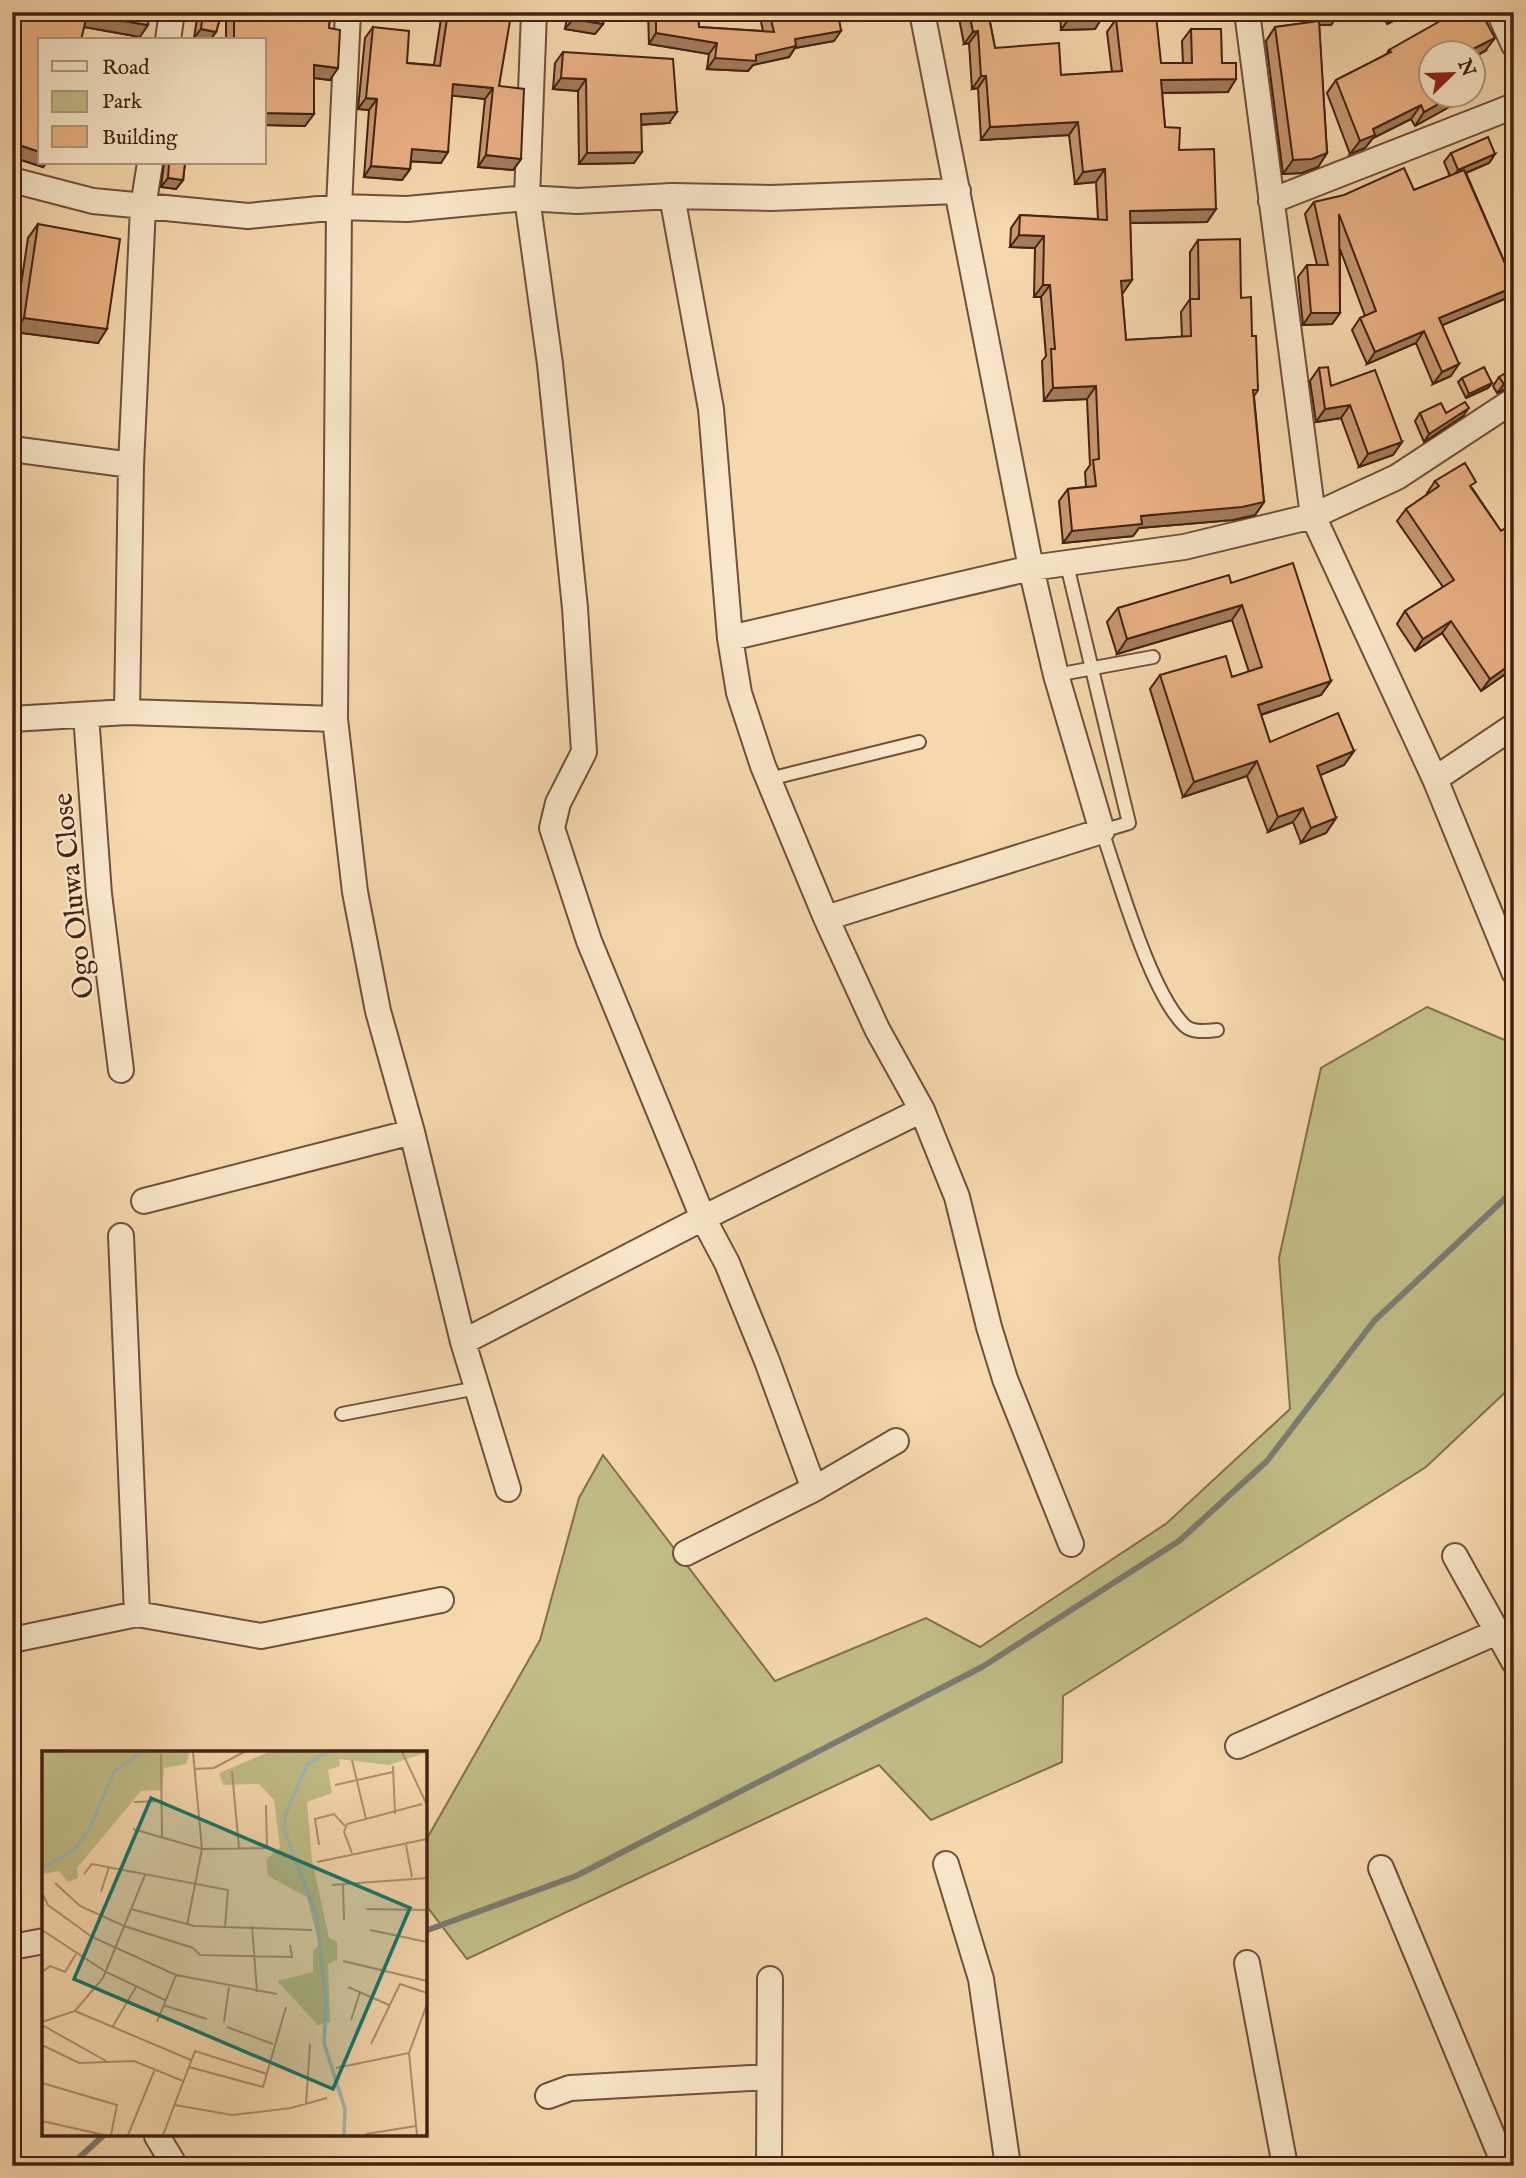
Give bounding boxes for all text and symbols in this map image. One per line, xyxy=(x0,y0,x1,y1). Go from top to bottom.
legend xyxy=(38,38,266,164)
north arrow xyxy=(1418,38,1488,108)
text: Road xyxy=(102,55,150,82)
text: N xyxy=(1451,55,1480,81)
text: Park xyxy=(102,89,143,116)
text: Building xyxy=(102,125,178,152)
street label: Ogo Oluwa Close xyxy=(46,791,103,1000)
inset map xyxy=(42,1751,427,2136)

